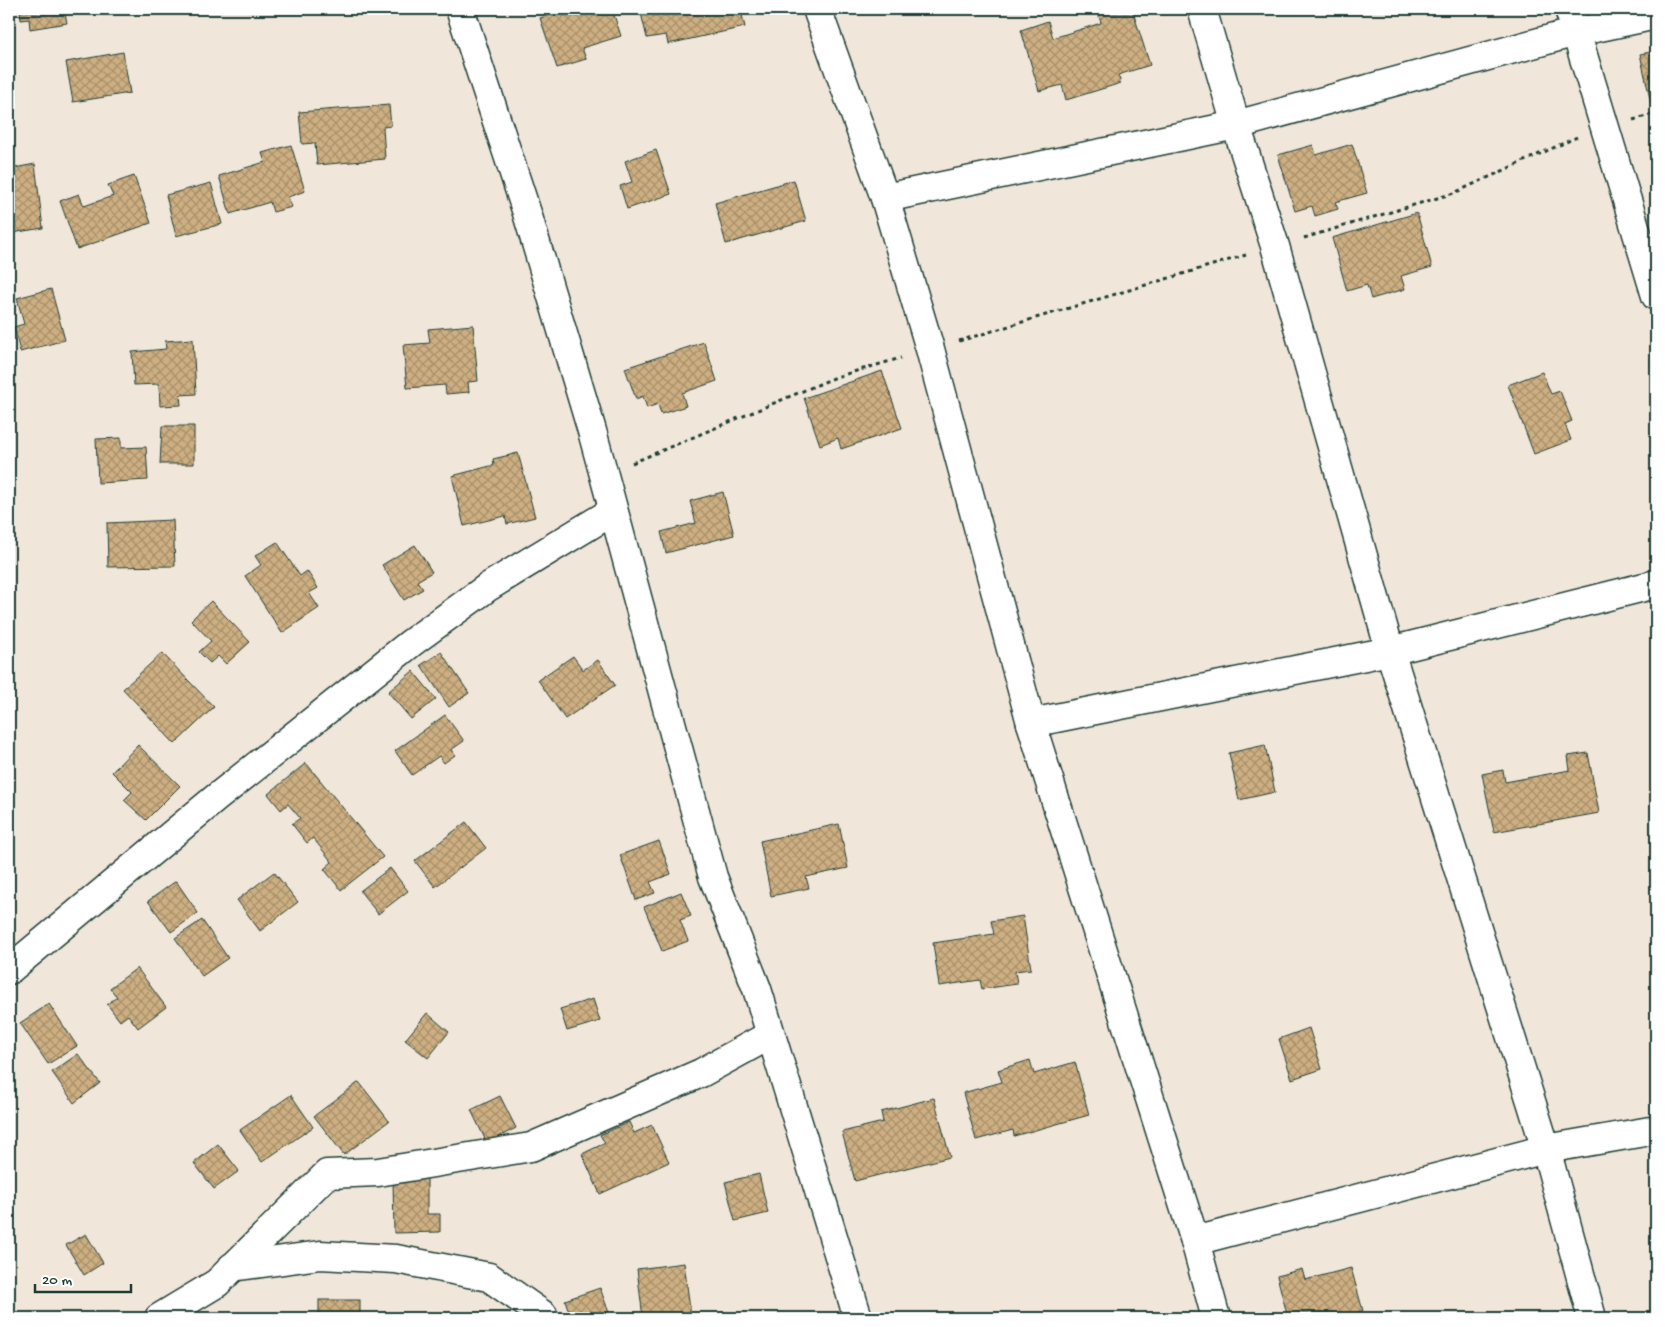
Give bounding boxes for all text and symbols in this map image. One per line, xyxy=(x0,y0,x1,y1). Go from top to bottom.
scale bar xyxy=(35,1262,131,1294)
text: 20 m xyxy=(42,1272,72,1290)

